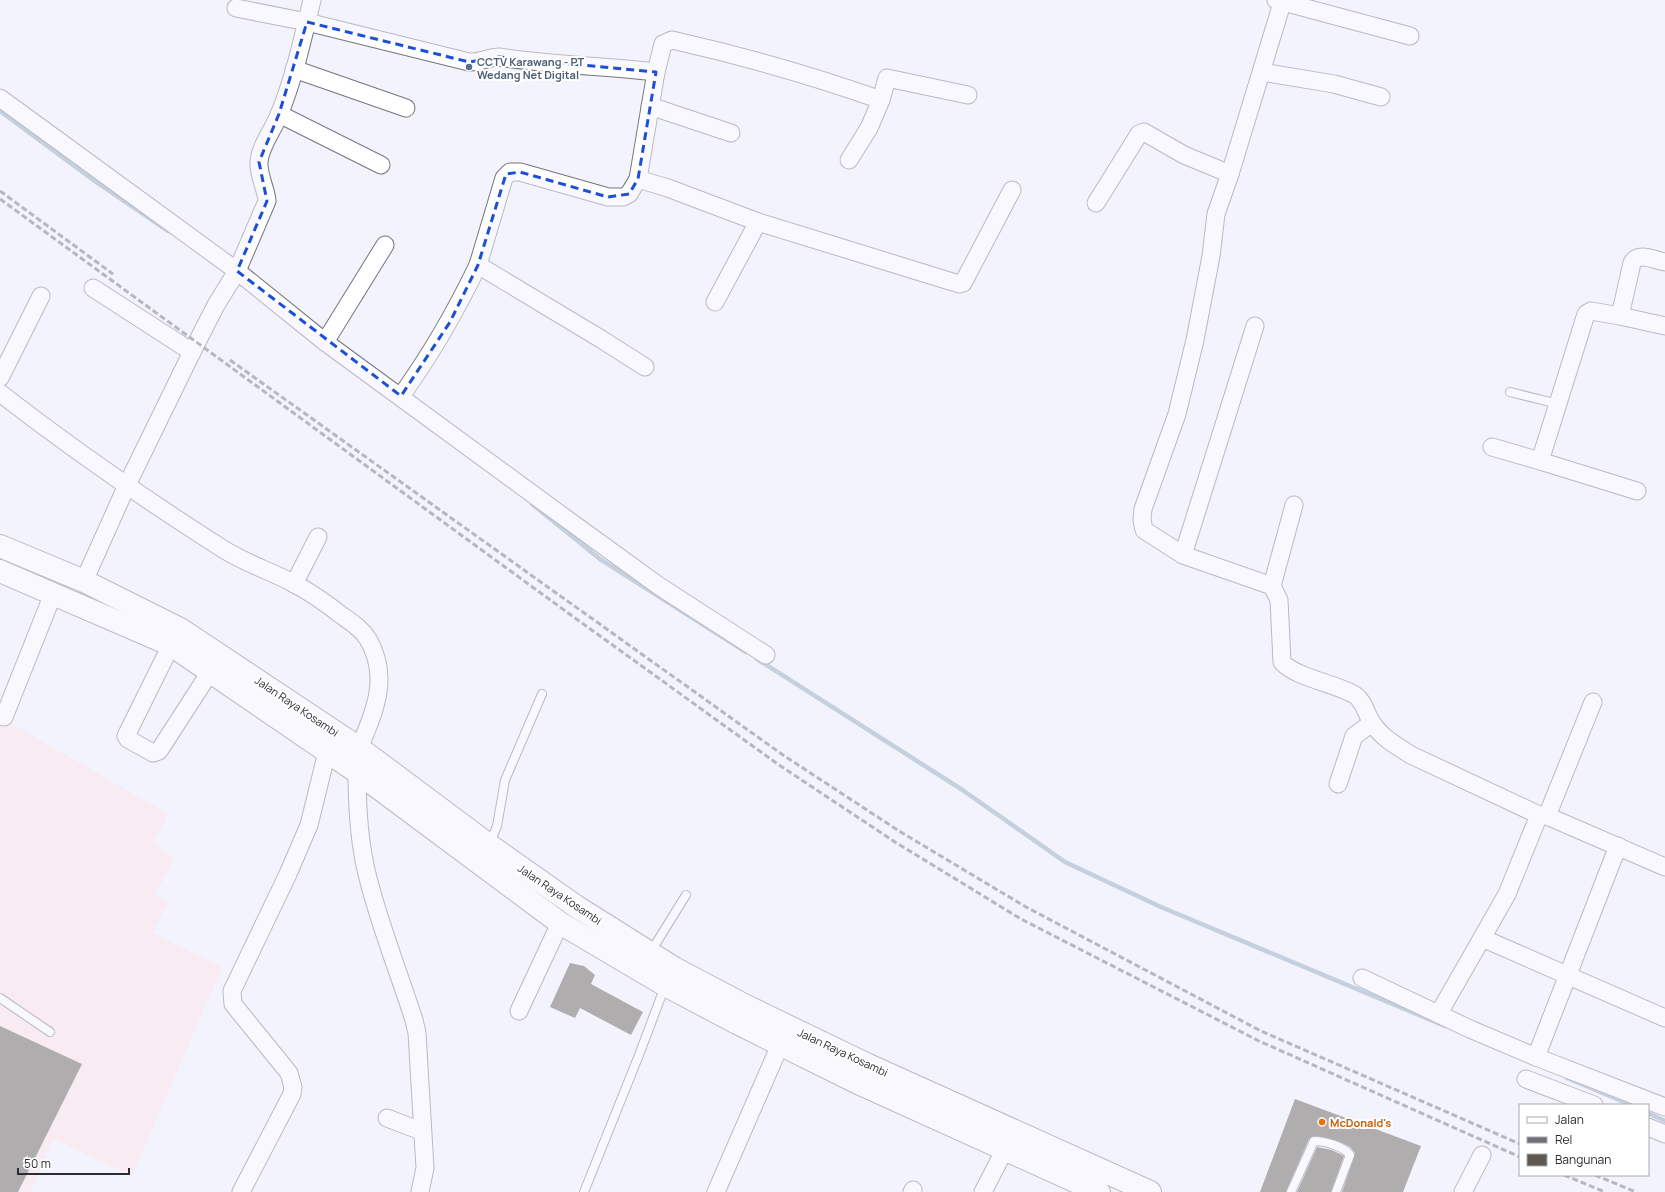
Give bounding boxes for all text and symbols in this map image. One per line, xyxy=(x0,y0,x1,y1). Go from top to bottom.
place label: CCTV Karawang - PT Wedang Net Digital xyxy=(477,54,585,82)
marker: CCTV Karawang - PT Wedang Net Digital xyxy=(464,62,474,72)
street label: Jalan Raya Kosambi xyxy=(252,672,342,740)
street label: Jalan Raya Kosambi xyxy=(515,860,605,928)
street label: Jalan Raya Kosambi xyxy=(795,1024,891,1080)
legend xyxy=(1519,1104,1649,1176)
text: Jalan xyxy=(1555,1111,1584,1128)
place label: McDonald's xyxy=(1330,1115,1391,1130)
marker: McDonald's xyxy=(1317,1117,1327,1127)
text: Rel xyxy=(1555,1131,1572,1148)
scale bar xyxy=(18,1150,129,1176)
text: Bangunan xyxy=(1555,1151,1611,1168)
text: 50 m xyxy=(24,1155,51,1172)

